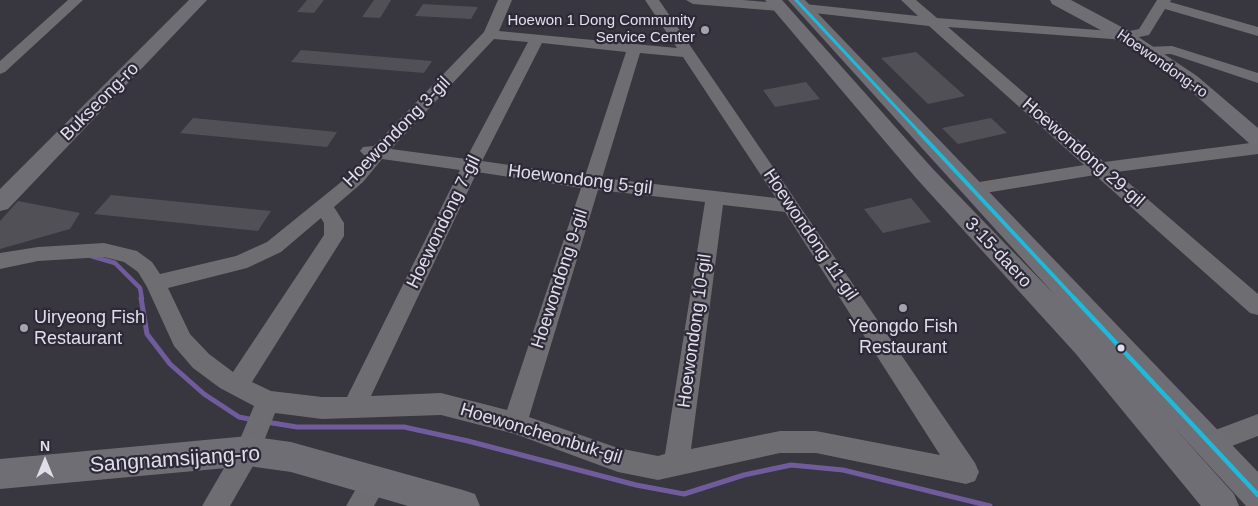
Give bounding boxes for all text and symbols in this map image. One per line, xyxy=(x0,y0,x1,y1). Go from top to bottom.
place label: Hoewon 1 Dong Community Service Center xyxy=(507,12,695,47)
marker: Hoewon 1 Dong Community Service Center xyxy=(699,24,711,36)
street label: Hoewondong-ro xyxy=(1113,26,1211,102)
street label: Bukseong-ro xyxy=(56,58,144,146)
street label: Hoewondong 3-gil xyxy=(339,72,455,192)
street label: Hoewondong 29-gil xyxy=(1017,94,1149,212)
street label: Hoewondong 7-gil xyxy=(402,152,486,292)
street label: Hoewondong 5-gil xyxy=(507,160,653,200)
street label: Hoewondong 11-gil xyxy=(758,165,862,305)
street label: Hoewondong 9-gil xyxy=(527,207,593,351)
street label: 3·15-daero xyxy=(960,213,1036,293)
street label: Hoewondong 10-gil xyxy=(674,253,716,409)
marker: Yeongdo Fish Restaurant xyxy=(897,302,909,314)
place label: Uiryeong Fish Restaurant xyxy=(34,307,145,350)
place label: Yeongdo Fish Restaurant xyxy=(848,316,958,358)
marker: Uiryeong Fish Restaurant xyxy=(18,322,30,334)
unlabelled marker xyxy=(1116,343,1126,353)
street label: Hoewoncheonbuk-gil xyxy=(457,399,625,469)
north arrow xyxy=(20,436,70,486)
text: N xyxy=(40,438,50,454)
street label: Sangnamsijang-ro xyxy=(89,441,261,479)

